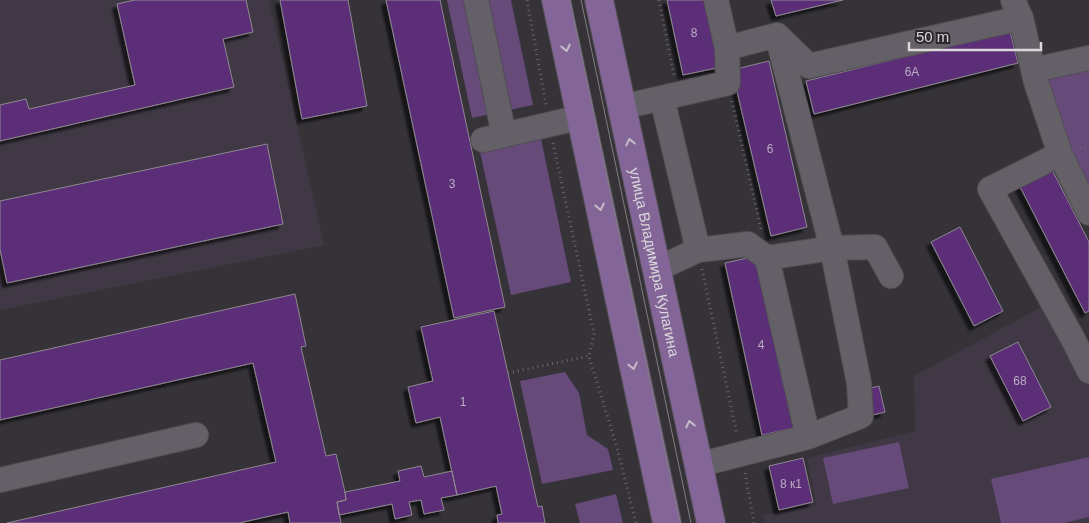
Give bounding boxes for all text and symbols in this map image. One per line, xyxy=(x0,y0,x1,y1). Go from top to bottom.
scale bar xyxy=(909,20,1042,52)
house number: 8 xyxy=(691,26,698,40)
text: 50 m xyxy=(916,28,949,45)
one-way arrow xyxy=(560,43,571,52)
house number: 6А xyxy=(905,65,919,79)
one-way arrow xyxy=(625,138,636,146)
house number: 6 xyxy=(767,142,774,156)
street label: улица Владимира Кулагина xyxy=(627,166,684,359)
house number: 3 xyxy=(449,177,456,191)
one-way arrow xyxy=(594,202,605,211)
house number: 4 xyxy=(758,338,765,352)
one-way arrow xyxy=(628,361,638,370)
house number: 68 xyxy=(1013,374,1027,388)
house number: 1 xyxy=(460,395,467,409)
one-way arrow xyxy=(685,420,696,428)
house number: 8 к1 xyxy=(780,477,802,491)

